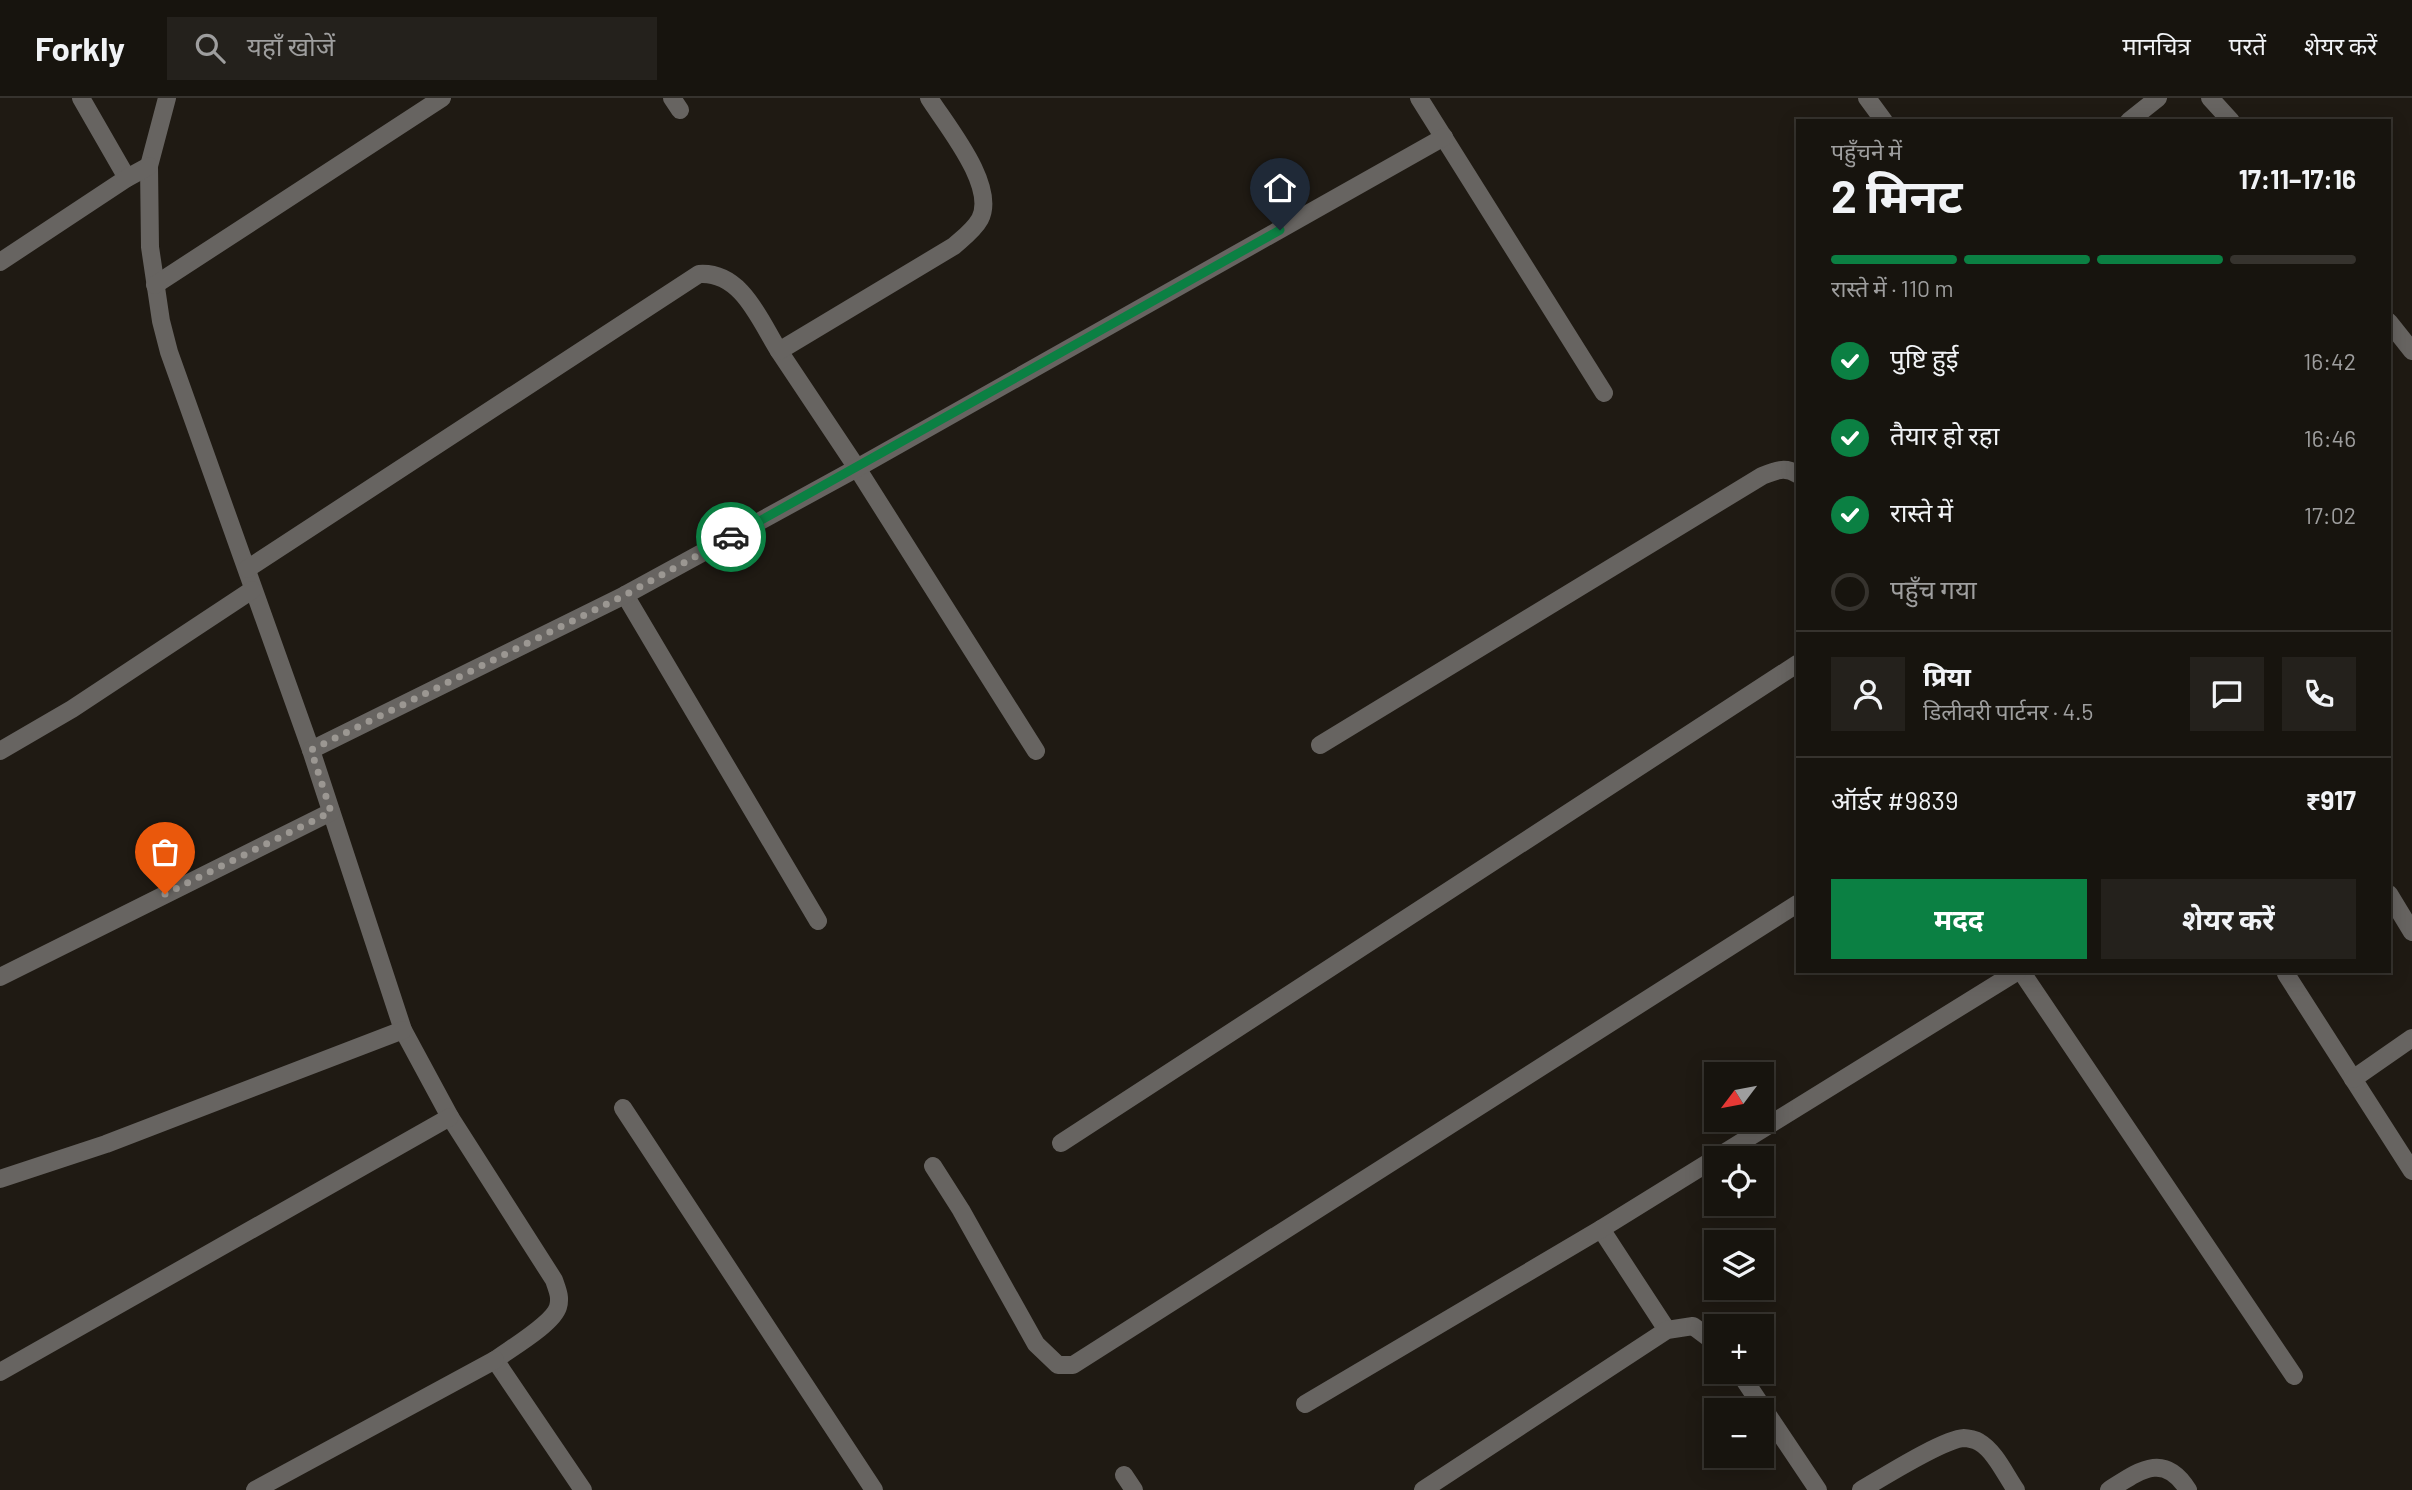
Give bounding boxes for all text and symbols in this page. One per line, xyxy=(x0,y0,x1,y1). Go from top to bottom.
search box xyxy=(167,17,657,80)
text: Forkly xyxy=(35,28,125,68)
icon: search xyxy=(191,29,229,67)
text: यहाँ खोजें xyxy=(247,30,335,61)
text: मानचित्र xyxy=(2122,31,2191,60)
text: परतें xyxy=(2229,31,2266,60)
text: शेयर करें xyxy=(2304,31,2377,60)
text: पहुँचने में xyxy=(1831,137,1902,165)
pin xyxy=(1250,158,1310,230)
text: 17:11–17:16 xyxy=(2239,163,2356,194)
text: 2 मिनट xyxy=(1831,167,1963,222)
icon: home xyxy=(1261,169,1299,207)
text: रास्ते में · 110 m xyxy=(1831,274,1954,302)
icon: check xyxy=(1831,342,1869,380)
text: पुष्टि हुई xyxy=(1890,342,1958,373)
text: 16:42 xyxy=(2303,347,2356,375)
icon: check xyxy=(1831,419,1869,457)
text: तैयार हो रहा xyxy=(1890,419,1999,450)
text: 16:46 xyxy=(2304,424,2356,452)
icon: check xyxy=(1831,496,1869,534)
text: रास्ते में xyxy=(1890,496,1953,527)
text: 17:02 xyxy=(2304,501,2356,529)
courier xyxy=(696,502,766,572)
icon: car xyxy=(712,518,750,556)
text: पहुँच गया xyxy=(1890,573,1977,604)
button: person xyxy=(1831,657,1905,731)
button: chat xyxy=(2190,657,2264,731)
button: phone xyxy=(2282,657,2356,731)
text: प्रिया xyxy=(1923,660,1971,691)
text: डिलीवरी पार्टनर · 4.5 xyxy=(1923,697,2093,725)
text: ऑर्डर #9839 xyxy=(1831,784,1959,815)
text: ₹917 xyxy=(2306,784,2356,815)
pin xyxy=(135,822,195,894)
icon: bag xyxy=(146,833,184,871)
button: मदद xyxy=(1831,879,2087,959)
button: शेयर करें xyxy=(2101,879,2356,959)
north arrow xyxy=(1704,1062,1774,1132)
map controls xyxy=(1704,1062,1774,1468)
button: locate xyxy=(1704,1146,1774,1216)
button: layers xyxy=(1704,1230,1774,1300)
button: + xyxy=(1704,1314,1774,1384)
button: − xyxy=(1704,1398,1774,1468)

